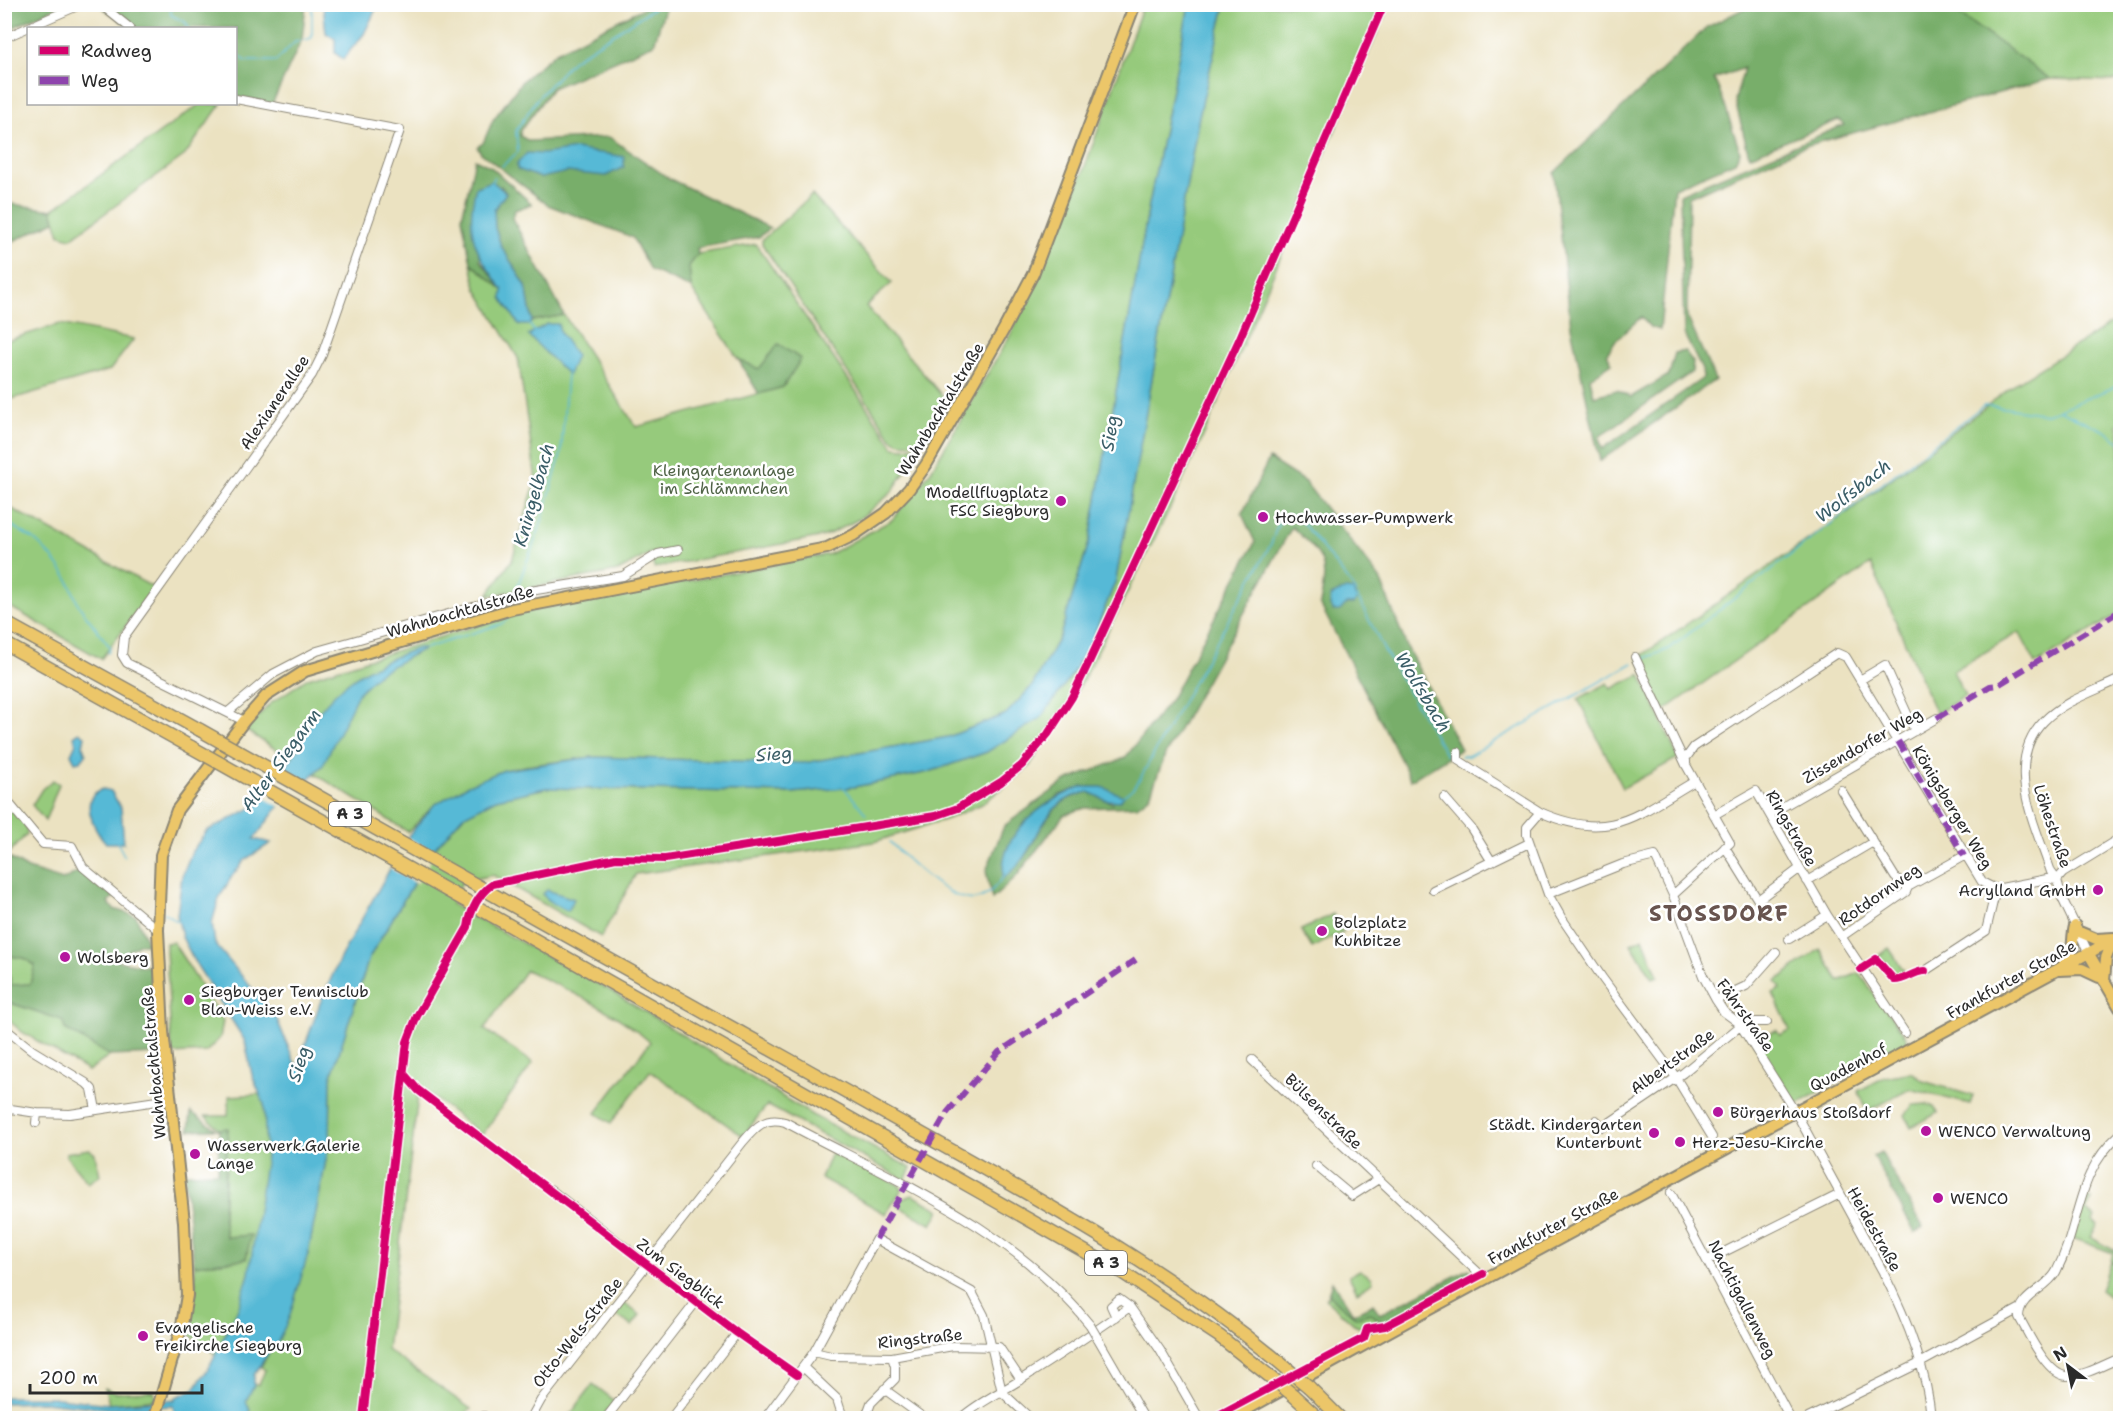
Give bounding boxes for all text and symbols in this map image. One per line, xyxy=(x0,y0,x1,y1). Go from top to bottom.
legend xyxy=(27,27,237,105)
text: Radweg xyxy=(81,39,152,63)
text: Weg xyxy=(81,69,119,93)
street label: Wahnbachtalstraße xyxy=(892,338,989,480)
street label: Alexianerallee xyxy=(235,351,314,454)
water label: Sieg xyxy=(1095,413,1125,453)
water label: Kningelbach xyxy=(508,440,560,550)
water label: Wolfsbach xyxy=(1810,454,1896,528)
park label: Kleingartenanlage im Schlämmchen xyxy=(653,460,795,499)
place label: Modellflugplatz FSC Siegburg xyxy=(926,482,1049,521)
marker: Modellflugplatz FSC Siegburg xyxy=(1054,494,1068,508)
place label: Hochwasser-Pumpwerk xyxy=(1275,507,1453,528)
marker: Hochwasser-Pumpwerk xyxy=(1256,510,1270,524)
street label: Wahnbachtalstraße xyxy=(384,580,536,643)
water label: Wolfsbach xyxy=(1390,647,1456,737)
street label: Zissendorfer Weg xyxy=(1799,703,1926,788)
water label: Alter Siegarm xyxy=(236,704,326,816)
water label: Sieg xyxy=(755,741,793,767)
street label: Königsberger Weg xyxy=(1907,742,1998,873)
street label: Löhestraße xyxy=(2028,782,2077,871)
street label: Ringstraße xyxy=(1761,786,1822,870)
road number: A 3 xyxy=(329,802,371,826)
street label: Rotdornweg xyxy=(1834,858,1924,930)
place label: Acrylland GmbH xyxy=(1958,880,2086,901)
marker: Acrylland GmbH xyxy=(2091,883,2105,897)
district label: STOSSDORF xyxy=(1649,899,1789,928)
place label: Bolzplatz Kuhbitze xyxy=(1334,912,1407,951)
marker: Bolzplatz Kuhbitze xyxy=(1315,924,1329,938)
street label: Frankfurter Straße xyxy=(1943,935,2080,1024)
place label: Wolsberg xyxy=(77,947,149,968)
marker: Wolsberg xyxy=(58,950,72,964)
street label: Fährstraße xyxy=(1712,975,1779,1056)
place label: Siegburger Tennisclub Blau-Weiss e.V. xyxy=(201,981,369,1020)
street label: Wahnbachtalstraße xyxy=(136,986,171,1140)
marker: Siegburger Tennisclub Blau-Weiss e.V. xyxy=(182,993,196,1007)
street label: Albertstraße xyxy=(1626,1024,1719,1099)
street label: Quadenhof xyxy=(1806,1038,1891,1097)
water label: Sieg xyxy=(282,1043,316,1085)
street label: Bülsenstraße xyxy=(1280,1069,1367,1154)
place label: Bürgerhaus Stoßdorf xyxy=(1730,1102,1892,1123)
marker: Bürgerhaus Stoßdorf xyxy=(1711,1105,1725,1119)
place label: Städt. Kindergarten Kunterbunt xyxy=(1489,1114,1642,1153)
place label: WENCO Verwaltung xyxy=(1938,1121,2091,1142)
marker: WENCO Verwaltung xyxy=(1919,1124,1933,1138)
marker: Städt. Kindergarten Kunterbunt xyxy=(1647,1126,1661,1140)
place label: Herz-Jesu-Kirche xyxy=(1692,1132,1824,1153)
place label: Wasserwerk.Galerie Lange xyxy=(207,1135,360,1174)
marker: Herz-Jesu-Kirche xyxy=(1673,1135,1687,1149)
marker: Wasserwerk.Galerie Lange xyxy=(188,1147,202,1161)
street label: Frankfurter Straße xyxy=(1484,1183,1622,1270)
street label: Heidestraße xyxy=(1843,1183,1907,1275)
place label: WENCO xyxy=(1950,1188,2008,1209)
marker: WENCO xyxy=(1931,1191,1945,1205)
street label: Zum Siegblick xyxy=(633,1234,729,1313)
street label: Nachtigallenweg xyxy=(1704,1236,1782,1362)
road number: A 3 xyxy=(1085,1251,1127,1275)
street label: Otto-Wels-Straße xyxy=(528,1273,627,1392)
place label: Evangelische Freikirche Siegburg xyxy=(155,1317,302,1356)
street label: Ringstraße xyxy=(877,1324,963,1353)
marker: Evangelische Freikirche Siegburg xyxy=(136,1329,150,1343)
north arrow xyxy=(2038,1336,2098,1396)
text: N xyxy=(2049,1341,2071,1366)
scale bar xyxy=(30,1357,202,1395)
text: 200 m xyxy=(39,1366,98,1390)

